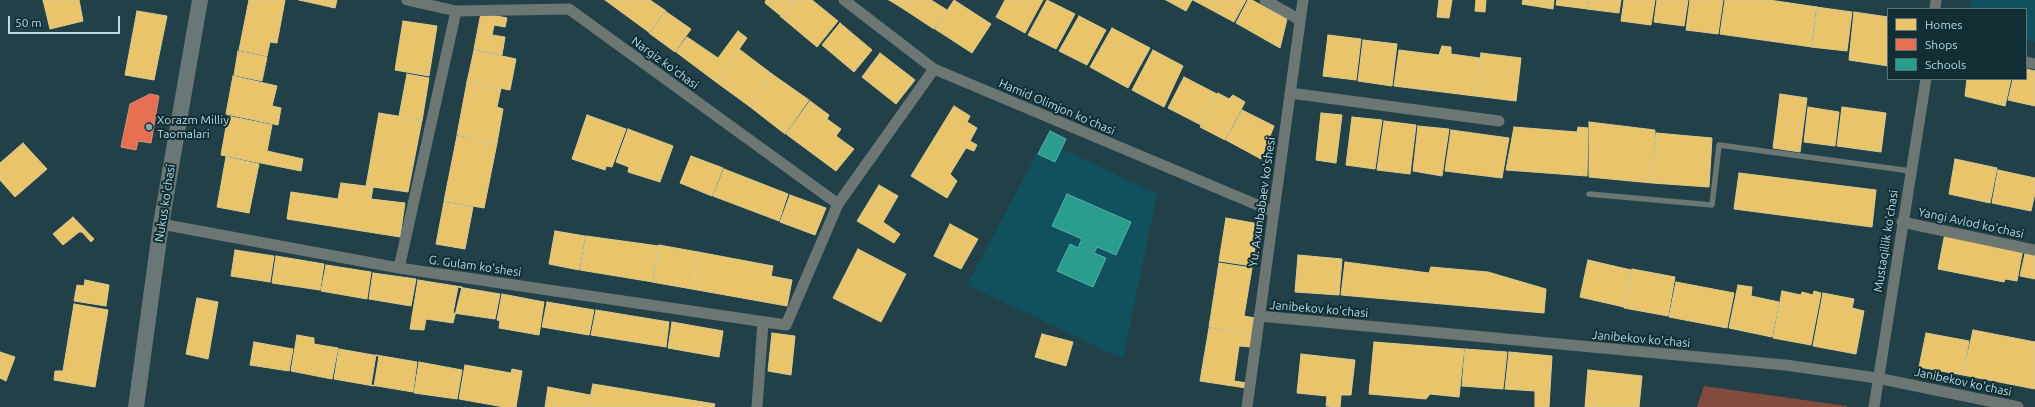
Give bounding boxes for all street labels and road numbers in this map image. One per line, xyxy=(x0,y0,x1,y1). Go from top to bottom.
street label: Nargiz ko'chasi xyxy=(629,34,701,92)
street label: Hamid Olimjon ko'chasi xyxy=(997,76,1117,138)
street label: Yu. Axunbabaev ko'shesi xyxy=(1246,136,1278,268)
street label: Nukus ko'chasi xyxy=(152,163,178,243)
street label: Mustaqillik ko'chasi xyxy=(1871,189,1901,293)
street label: Yangi Avlod ko'chasi xyxy=(1917,205,2025,241)
street label: G. Gulam ko'shesi xyxy=(428,252,522,280)
street label: Janibekov ko'chasi xyxy=(1269,298,1369,320)
street label: Janibekov ko'chasi xyxy=(1591,328,1691,350)
street label: Janibekov ko'chasi xyxy=(1913,365,2013,399)

